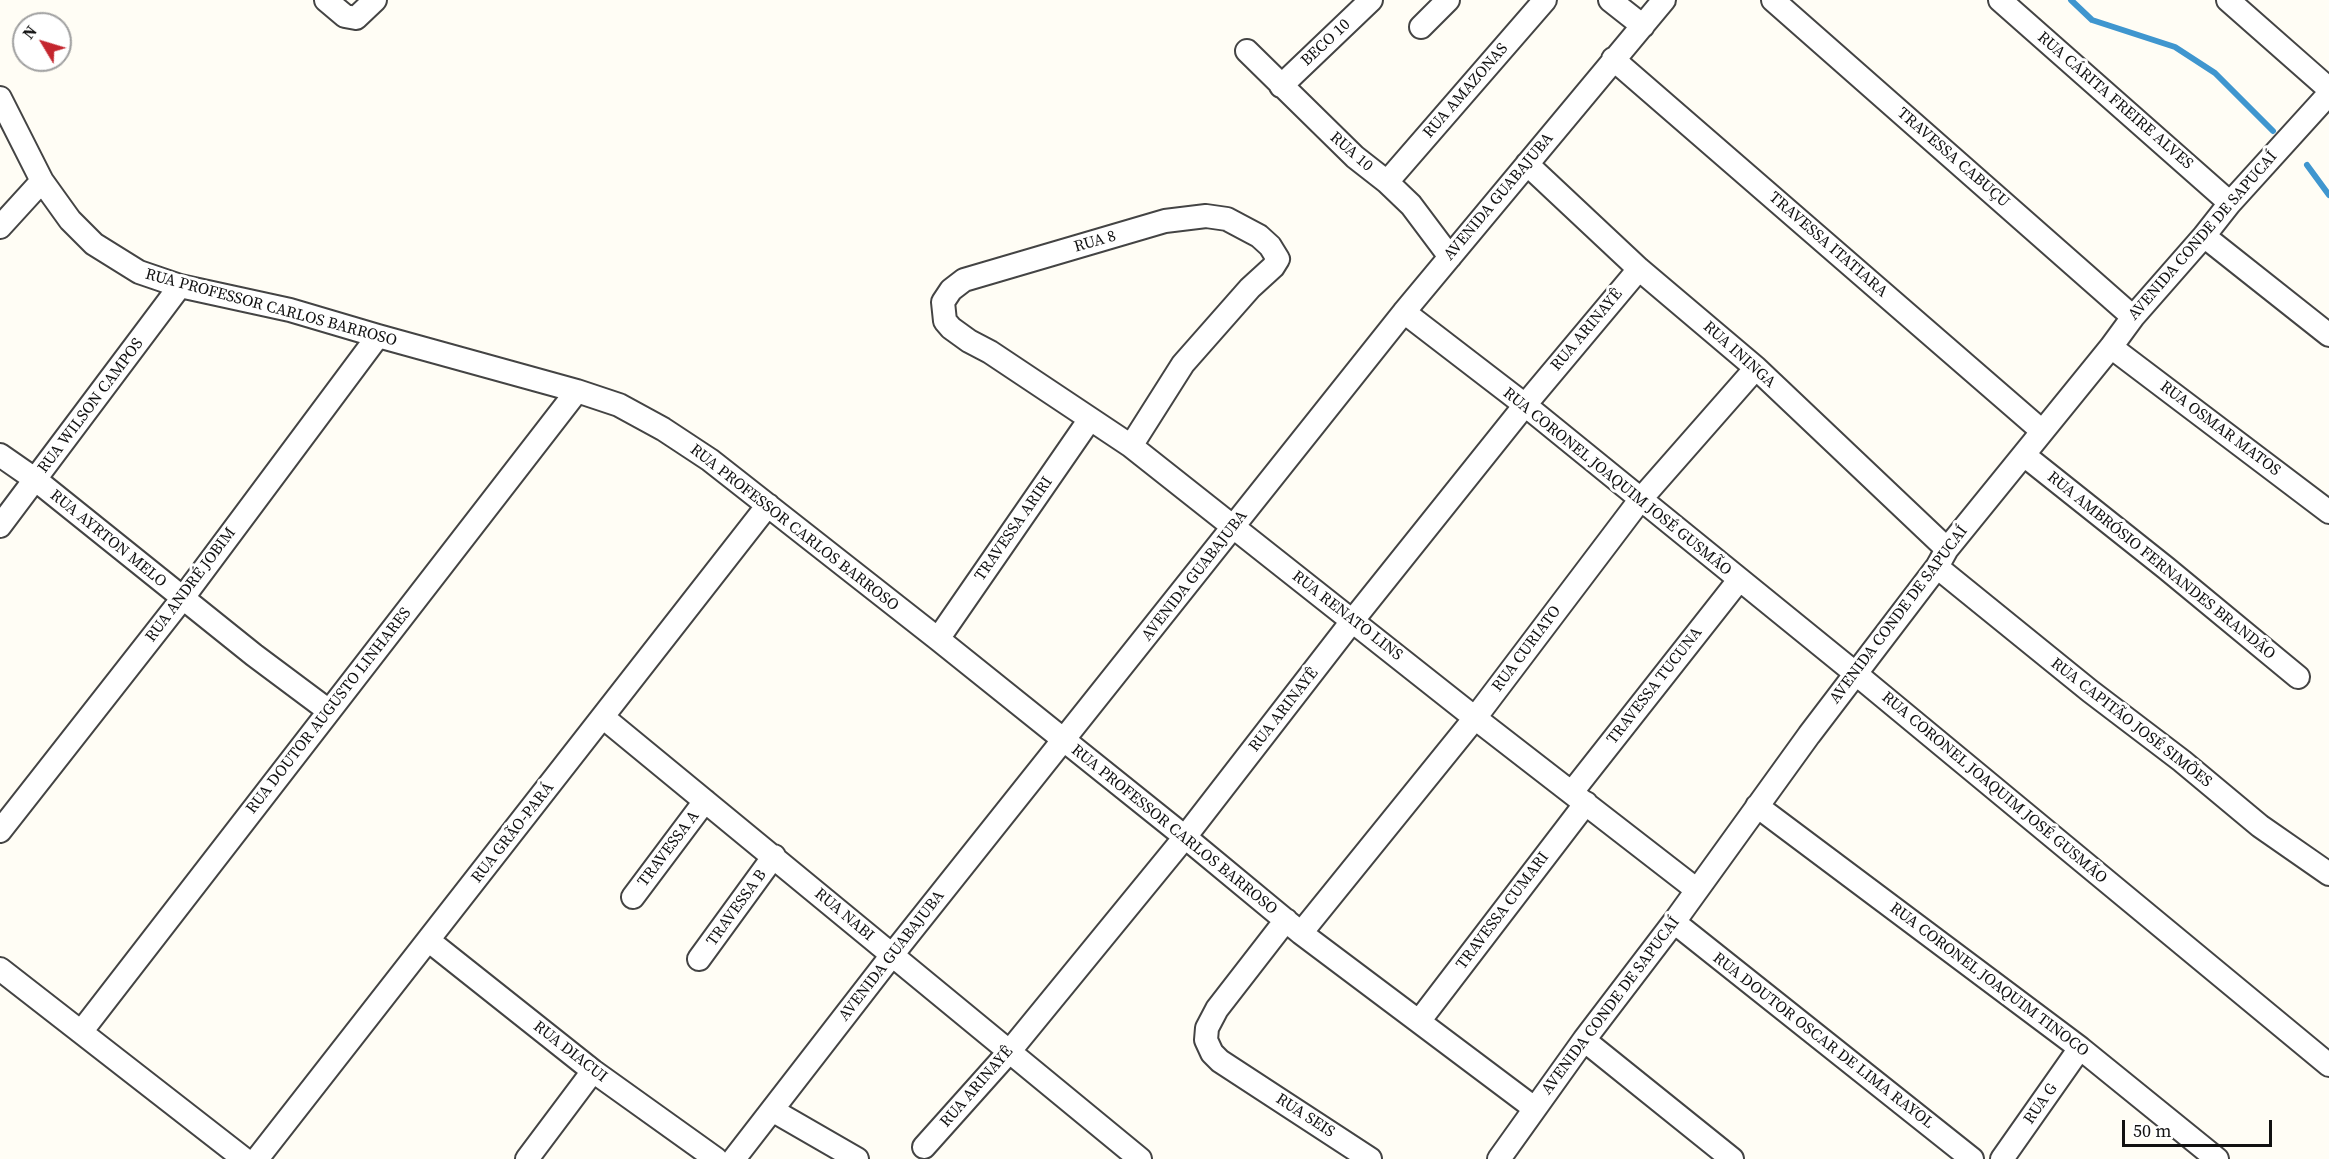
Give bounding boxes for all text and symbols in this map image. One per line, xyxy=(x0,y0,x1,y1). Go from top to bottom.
north arrow xyxy=(12,12,72,72)
street label: BECO 10 xyxy=(1297,15,1355,71)
text: N xyxy=(17,21,42,44)
street label: RUA CÁRITA FREIRE ALVES xyxy=(2033,28,2197,174)
street label: RUA AMAZONAS xyxy=(1419,40,1513,142)
street label: TRAVESSA CABUÇU xyxy=(1893,104,2013,212)
street label: RUA 10 xyxy=(1326,128,1376,176)
street label: AVENIDA GUABAJUBA xyxy=(1440,129,1558,265)
street label: AVENIDA CONDE DE SAPUCAÍ xyxy=(2124,148,2282,324)
street label: TRAVESSA ITATIARA xyxy=(1765,188,1891,302)
street label: RUA 8 xyxy=(1072,227,1118,257)
street label: RUA PROFESSOR CARLOS BARROSO xyxy=(143,265,399,351)
street label: RUA ARINAYÊ xyxy=(1547,285,1627,375)
street label: RUA ININGA xyxy=(1699,317,1779,393)
street label: RUA WILSON CAMPOS xyxy=(34,335,148,477)
street label: RUA OSMAR MATOS xyxy=(2156,377,2284,481)
street label: RUA CORONEL JOAQUIM JOSÉ GUSMÃO xyxy=(1499,384,1735,580)
street label: RUA PROFESSOR CARLOS BARROSO xyxy=(686,440,902,616)
street label: RUA AMBRÓSIO FERNANDES BRANDÃO xyxy=(2043,468,2279,664)
street label: TRAVESSA ARIRI xyxy=(971,473,1057,585)
street label: RUA AYRTON MELO xyxy=(46,486,170,592)
street label: AVENIDA GUABAJUBA xyxy=(1138,507,1252,645)
street label: AVENIDA CONDE DE SAPUCAÍ xyxy=(1826,522,1972,708)
street label: RUA ANDRÉ JOBIM xyxy=(142,524,240,646)
street label: RUA RENATO LINS xyxy=(1288,567,1406,665)
street label: RUA CURIATO xyxy=(1488,602,1566,696)
street label: RUA DOUTOR AUGUSTO LINHARES xyxy=(242,604,416,818)
street label: TRAVESSA TUCUNA xyxy=(1603,624,1707,748)
street label: RUA CAPITÃO JOSÉ SIMÕES xyxy=(2047,654,2215,792)
street label: RUA ARINAYÊ xyxy=(1245,664,1323,756)
street label: RUA CORONEL JOAQUIM JOSÉ GUSMÃO xyxy=(1877,688,2111,888)
street label: RUA PROFESSOR CARLOS BARROSO xyxy=(1067,741,1281,919)
street label: RUA GRÃO-PARÁ xyxy=(468,779,558,887)
street label: TRAVESSA A xyxy=(634,807,704,891)
street label: TRAVESSA CUMARI xyxy=(1453,848,1553,974)
street label: TRAVESSA B xyxy=(703,866,771,950)
street label: RUA NABI xyxy=(810,885,878,945)
street label: AVENIDA GUABAJUBA xyxy=(835,887,949,1025)
street label: RUA CORONEL JOAQUIM TINOCO xyxy=(1886,899,2092,1061)
street label: AVENIDA CONDE DE SAPUCAÍ xyxy=(1538,913,1684,1099)
street label: RUA DOUTOR OSCAR DE LIMA RAYOL xyxy=(1709,949,1937,1133)
street label: RUA DIACUI xyxy=(529,1017,611,1087)
street label: RUA ARINAYÊ xyxy=(936,1042,1018,1132)
street label: RUA G xyxy=(2020,1080,2062,1128)
street label: RUA SEIS xyxy=(1272,1090,1338,1142)
scale bar xyxy=(2125,1108,2275,1146)
text: 50 m xyxy=(2133,1118,2171,1143)

